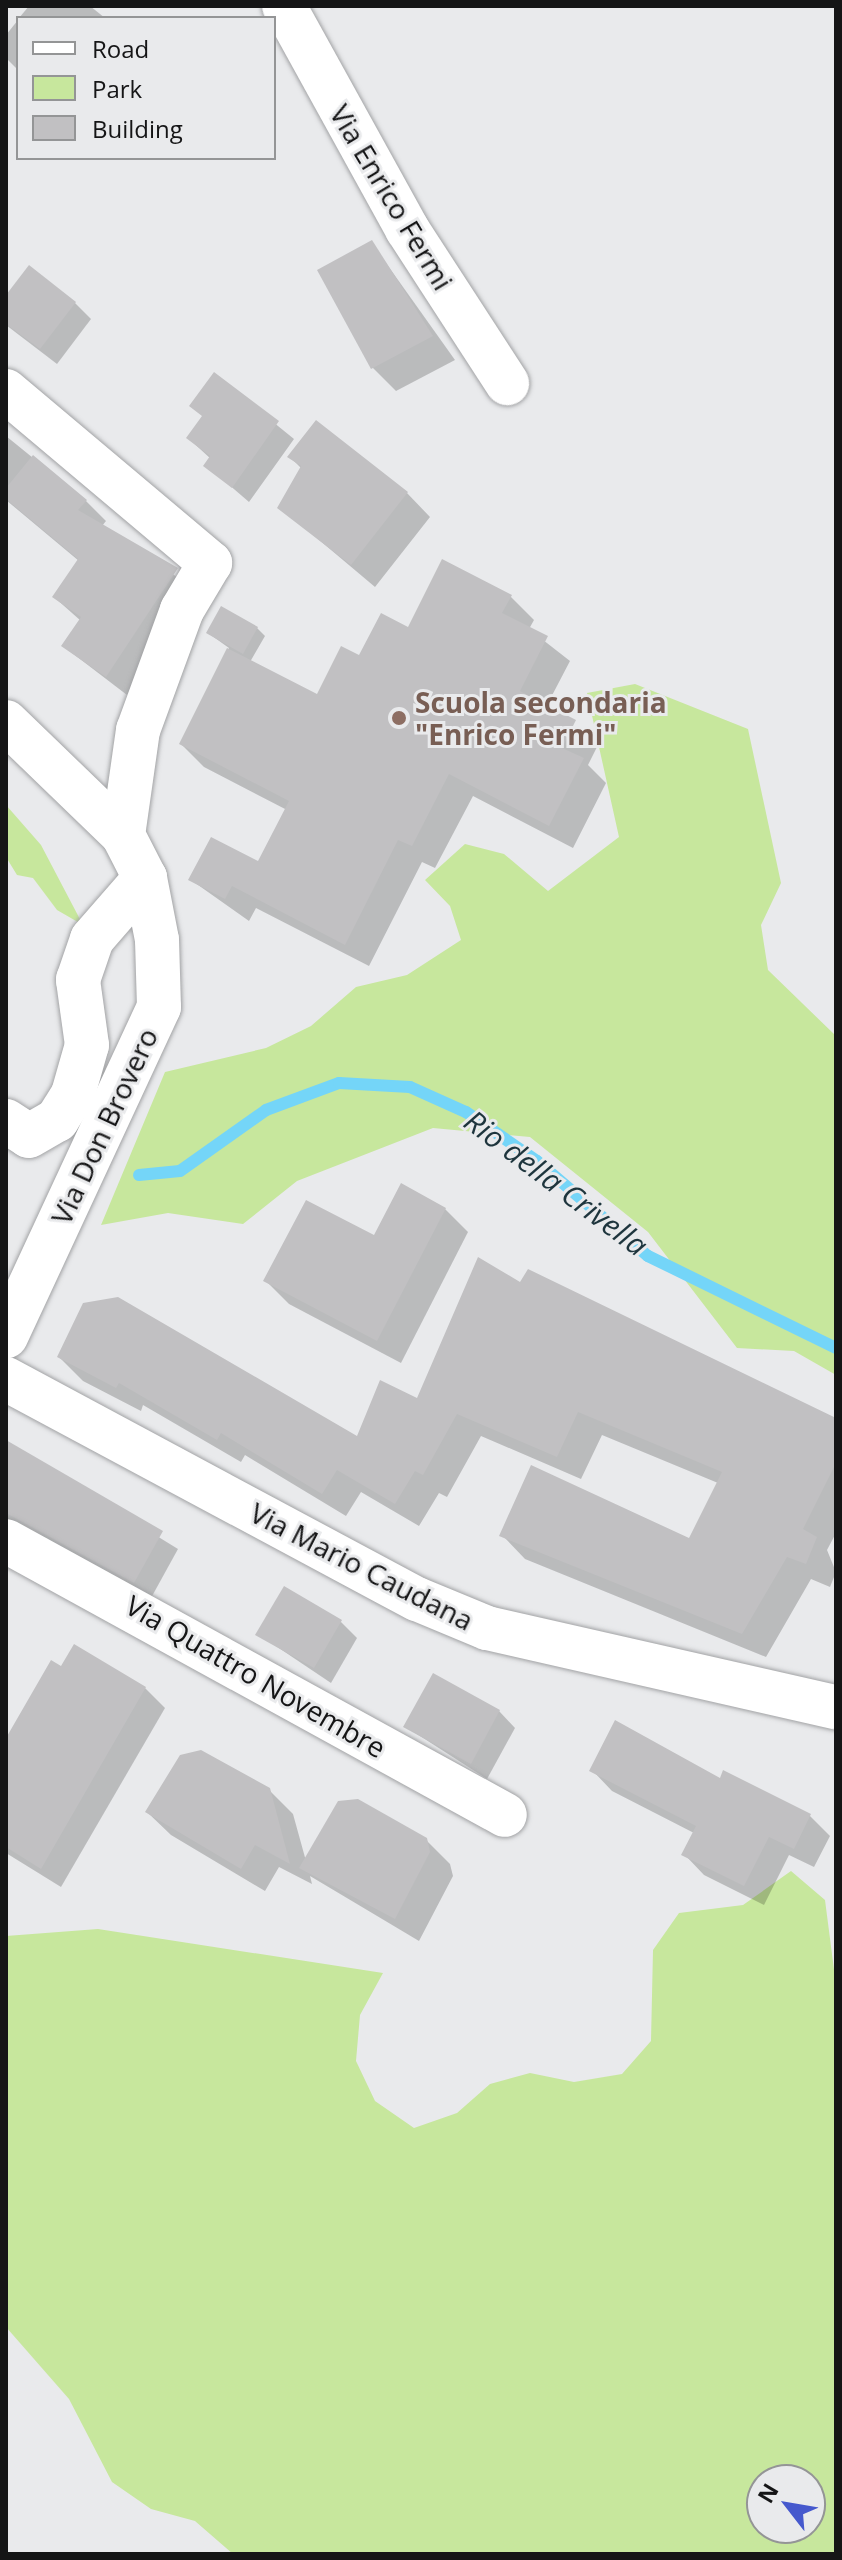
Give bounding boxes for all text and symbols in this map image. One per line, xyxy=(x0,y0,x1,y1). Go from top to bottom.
legend xyxy=(16,16,276,160)
text: Road xyxy=(92,32,149,65)
text: Park xyxy=(92,72,142,105)
street label: Via Enrico Fermi xyxy=(324,98,460,296)
text: Building xyxy=(92,112,183,145)
place label: Scuola secondaria "Enrico Fermi" xyxy=(415,685,667,751)
marker: Scuola secondaria "Enrico Fermi" xyxy=(390,709,408,727)
street label: Via Don Brovero xyxy=(44,1023,164,1229)
water label: Rio della Crivella xyxy=(458,1103,654,1263)
street label: Via Mario Caudana xyxy=(245,1495,479,1637)
street label: Via Quattro Novembre xyxy=(120,1588,392,1764)
north arrow xyxy=(746,2464,826,2544)
text: N xyxy=(750,2477,785,2508)

